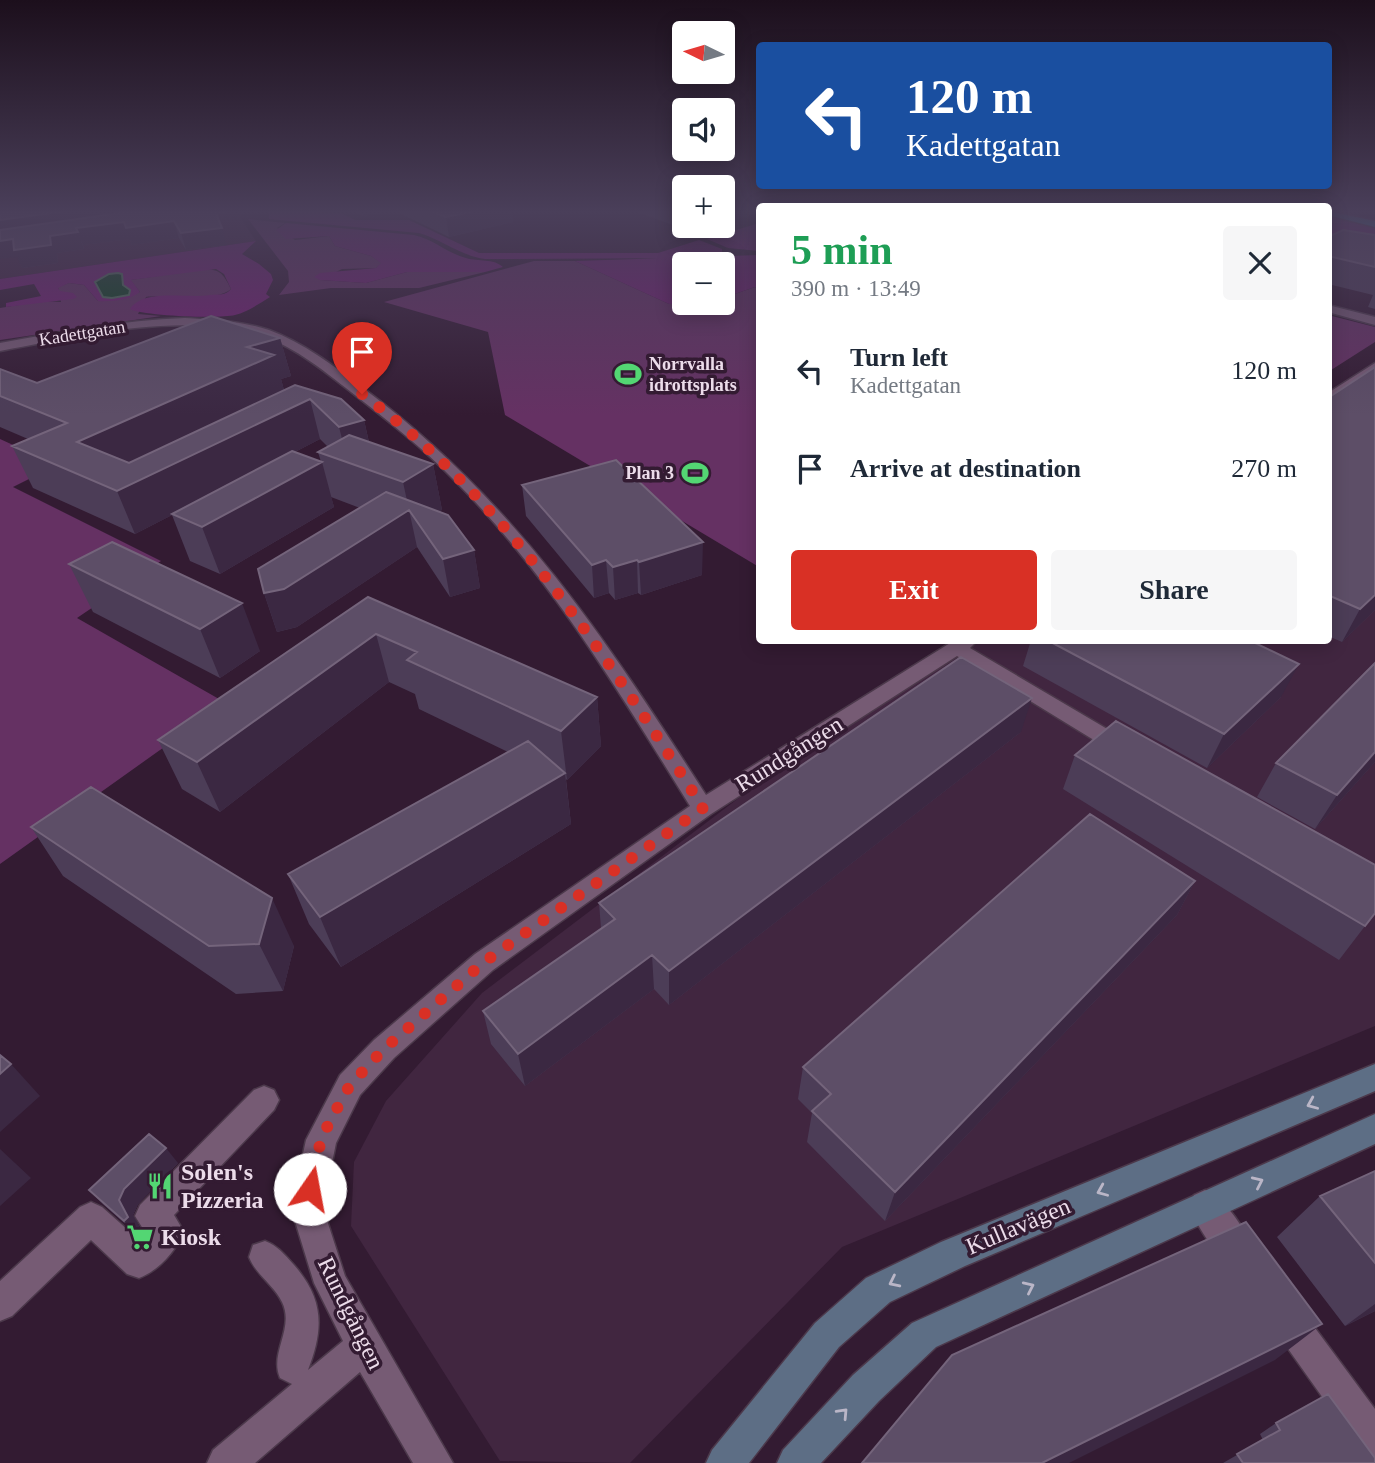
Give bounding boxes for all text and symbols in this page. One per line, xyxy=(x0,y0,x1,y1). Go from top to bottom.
north arrow xyxy=(672,21,735,84)
map controls xyxy=(672,21,735,315)
text: 120 m xyxy=(906,69,1033,124)
icon: left xyxy=(791,70,882,161)
button: sound xyxy=(672,98,735,161)
text: Kadettgatan xyxy=(906,127,1061,163)
button: + xyxy=(672,175,735,238)
button: close xyxy=(1223,226,1297,300)
text: 5 min xyxy=(791,227,893,273)
button: − xyxy=(672,252,735,315)
text: 390 m · 13:49 xyxy=(791,276,921,301)
street label: Kadettgatan xyxy=(37,316,127,350)
pin xyxy=(332,322,392,394)
icon: arrive xyxy=(343,333,381,371)
text: Turn left xyxy=(850,343,948,372)
icon: left xyxy=(791,352,829,390)
place label: Norrvalla idrottsplats xyxy=(649,354,737,395)
text: 120 m xyxy=(1231,356,1297,385)
sports icon: Norrvalla idrottsplats xyxy=(613,359,643,389)
text: Kadettgatan xyxy=(850,373,961,398)
icon: arrive xyxy=(791,450,829,488)
text: Arrive at destination xyxy=(850,454,1081,483)
text: 270 m xyxy=(1231,454,1297,483)
sports icon: Plan 3 xyxy=(680,458,710,488)
place label: Plan 3 xyxy=(625,463,674,483)
button: Exit xyxy=(791,550,1037,630)
button: Share xyxy=(1051,550,1297,630)
street label: Rundgången xyxy=(731,711,847,797)
one-way arrow xyxy=(1307,1095,1319,1109)
position arrow xyxy=(273,1152,347,1226)
place label: Solen's Pizzeria xyxy=(181,1159,264,1213)
restaurant icon: Solen's Pizzeria xyxy=(145,1171,175,1201)
one-way arrow xyxy=(1251,1176,1263,1190)
one-way arrow xyxy=(1097,1183,1109,1197)
street label: Kullavägen xyxy=(962,1192,1074,1260)
supermarket icon: Kiosk xyxy=(125,1222,155,1252)
place label: Kiosk xyxy=(161,1224,222,1250)
street label: Rundgången xyxy=(313,1253,389,1373)
one-way arrow xyxy=(889,1274,901,1288)
one-way arrow xyxy=(1022,1282,1034,1296)
one-way arrow xyxy=(835,1408,847,1421)

